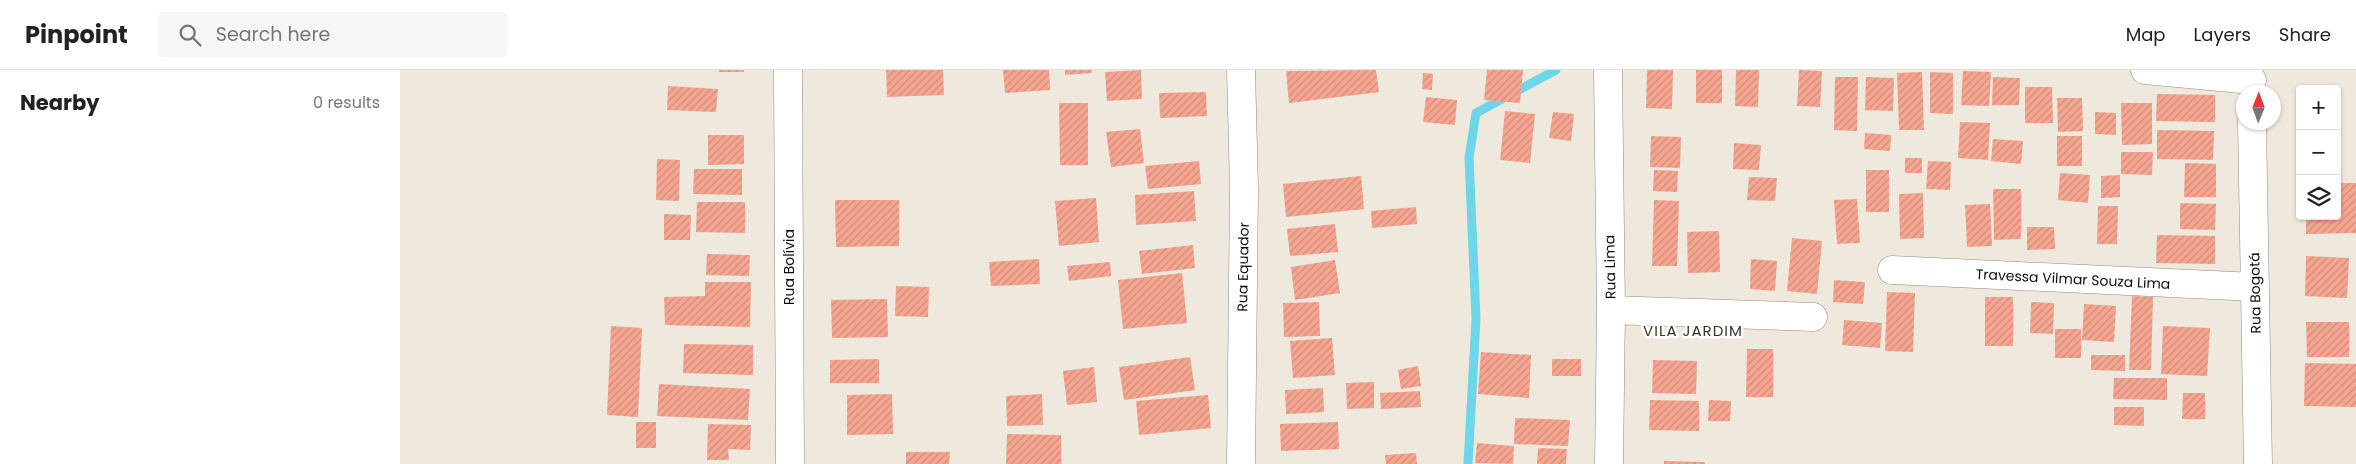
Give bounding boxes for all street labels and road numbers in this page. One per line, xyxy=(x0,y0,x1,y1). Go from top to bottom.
street label: Rua Equador xyxy=(1232,222,1254,312)
street label: Rua Bolívia xyxy=(779,229,799,305)
street label: Rua Lima xyxy=(1599,235,1621,299)
street label: Rua Bogotá xyxy=(2244,252,2266,334)
street label: Travessa Vilmar Souza Lima xyxy=(1975,264,2171,294)

